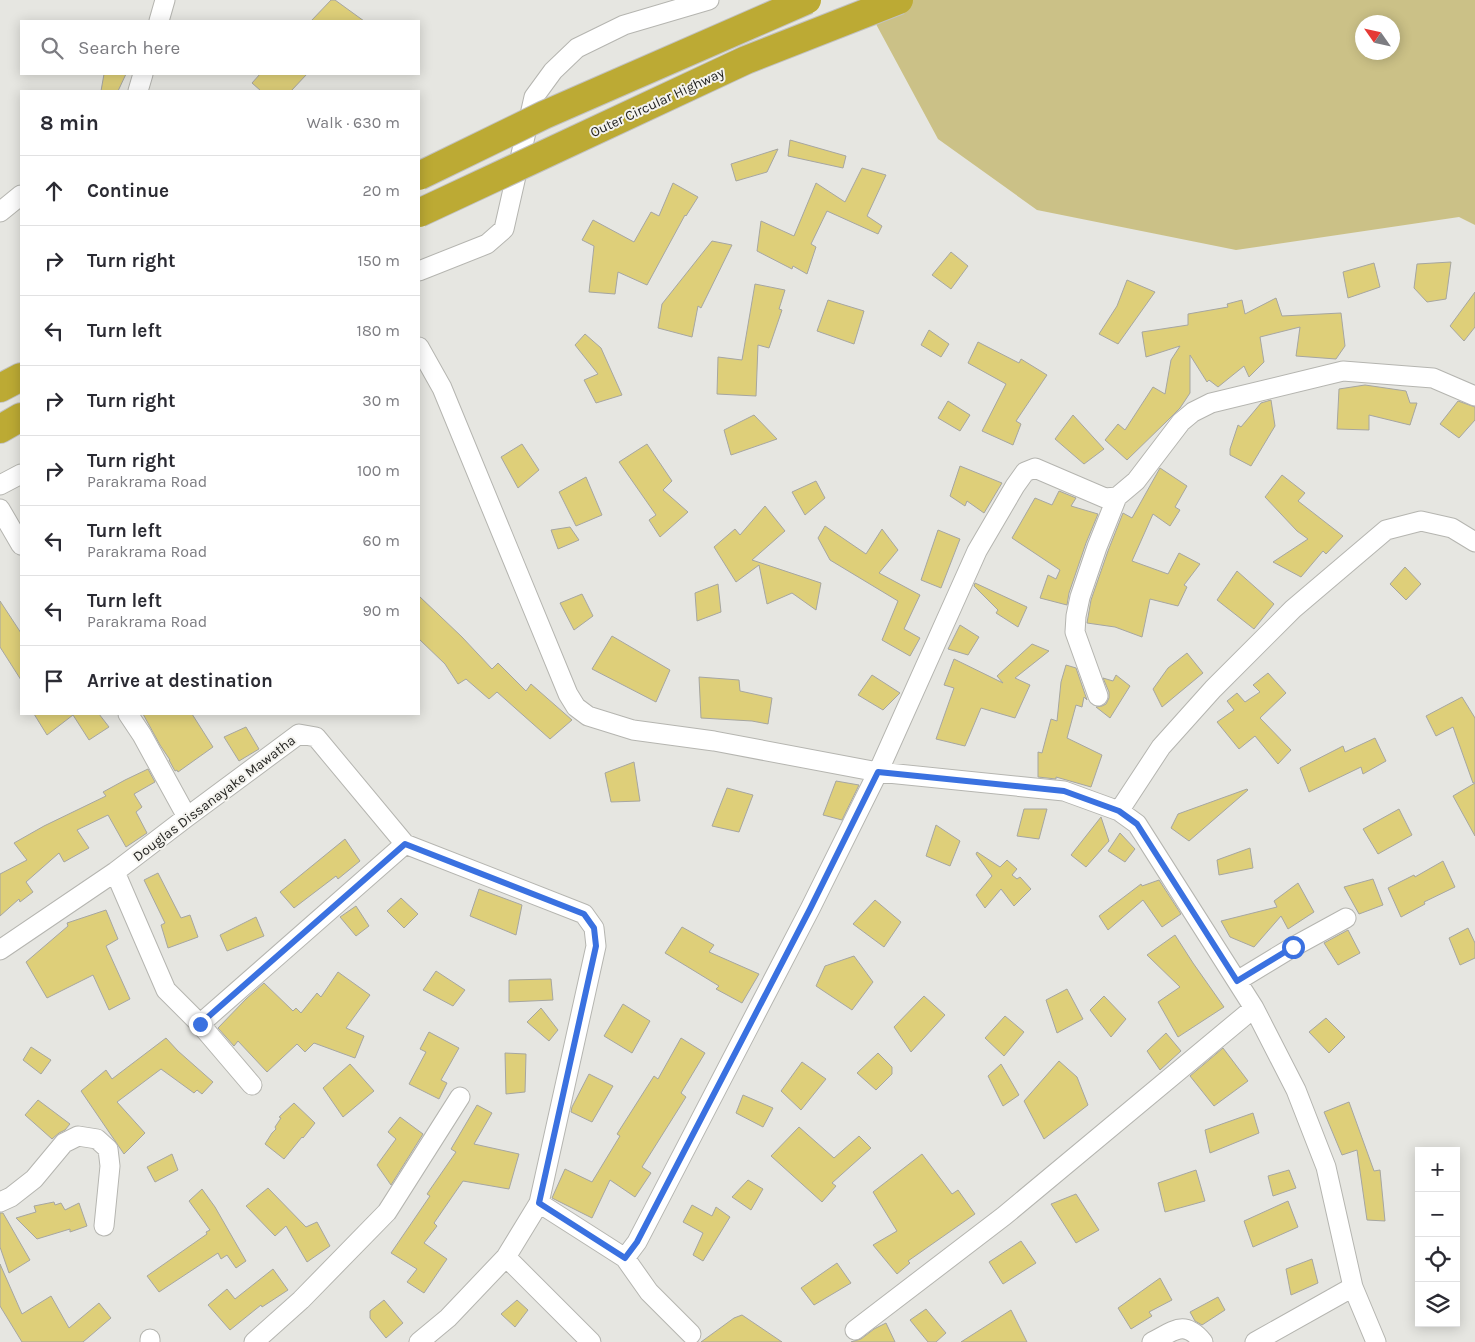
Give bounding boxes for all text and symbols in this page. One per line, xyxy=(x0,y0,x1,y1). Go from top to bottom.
north arrow xyxy=(1355,15,1400,60)
search box xyxy=(20,20,420,75)
icon: search xyxy=(38,34,66,62)
text: Search here xyxy=(78,37,180,59)
street label: Outer Circular Highway xyxy=(587,64,727,141)
text: 8 min xyxy=(40,111,99,135)
text: Walk · 630 m xyxy=(307,113,400,132)
icon: ahead xyxy=(40,177,68,205)
text: Continue xyxy=(87,180,169,202)
text: 20 m xyxy=(362,181,400,200)
icon: right xyxy=(40,247,68,275)
text: Turn right xyxy=(87,250,176,272)
text: 150 m xyxy=(357,251,400,270)
icon: left xyxy=(40,317,68,345)
text: Turn left xyxy=(87,320,162,342)
text: 180 m xyxy=(357,321,400,340)
icon: right xyxy=(40,387,68,415)
text: Turn right xyxy=(87,390,176,412)
text: 30 m xyxy=(362,391,400,410)
text: Turn right xyxy=(87,450,176,472)
icon: right xyxy=(40,457,68,485)
text: 100 m xyxy=(357,461,400,480)
text: Parakrama Road xyxy=(87,472,207,491)
text: Turn left xyxy=(87,520,162,542)
icon: left xyxy=(40,527,68,555)
text: 60 m xyxy=(363,531,400,550)
text: Parakrama Road xyxy=(87,542,207,561)
text: Turn left xyxy=(87,590,162,612)
icon: left xyxy=(40,597,68,625)
text: 90 m xyxy=(362,601,400,620)
text: Parakrama Road xyxy=(87,612,207,631)
icon: arrive xyxy=(40,667,68,695)
text: Arrive at destination xyxy=(87,670,273,692)
street label: Douglas Dissanayake Mawatha xyxy=(130,732,299,865)
route start xyxy=(1282,936,1305,959)
route end xyxy=(189,1013,212,1036)
map controls xyxy=(1415,1147,1460,1327)
button: + xyxy=(1415,1147,1460,1192)
button: − xyxy=(1415,1192,1460,1237)
button: locate xyxy=(1415,1237,1460,1282)
button: layers xyxy=(1415,1282,1460,1327)

